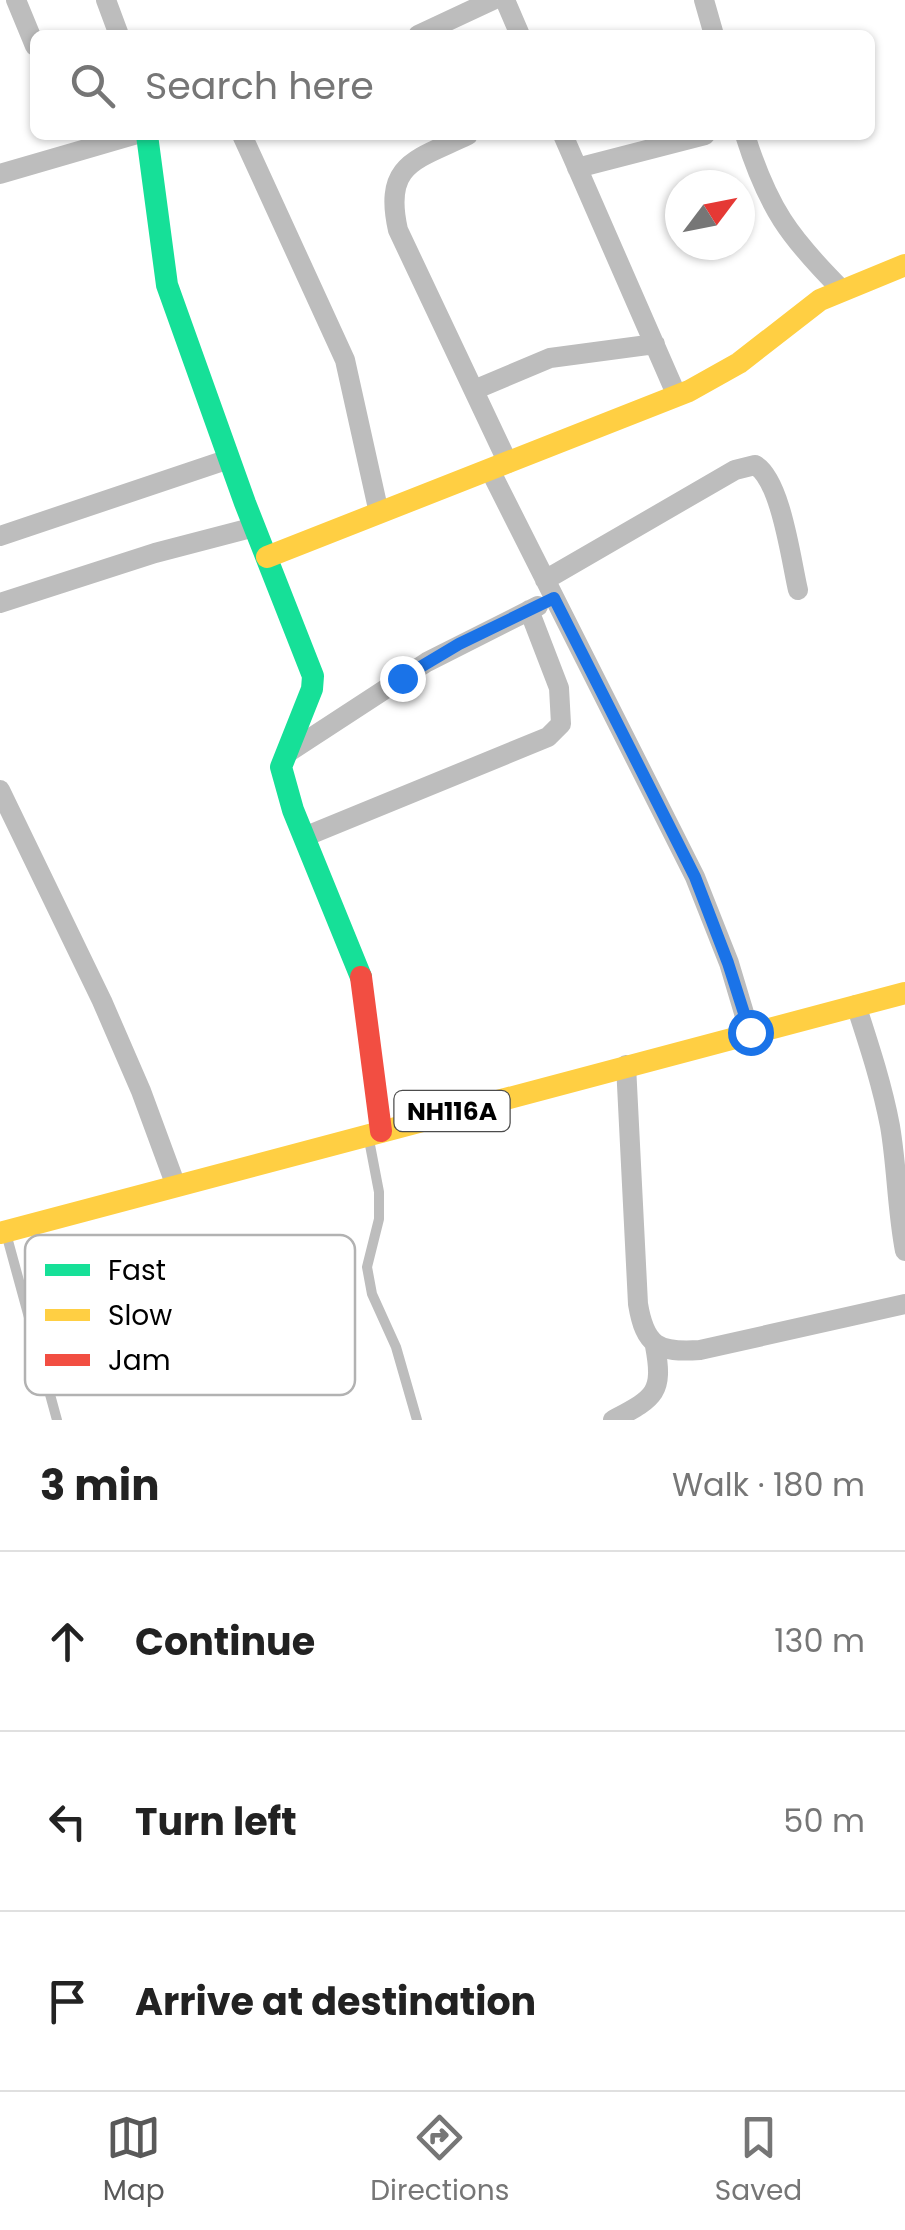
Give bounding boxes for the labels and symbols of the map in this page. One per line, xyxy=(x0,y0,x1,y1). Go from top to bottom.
north arrow xyxy=(665,170,755,260)
route end xyxy=(380,656,426,702)
route start xyxy=(728,1010,774,1056)
road number: NH116A xyxy=(394,1091,510,1131)
legend xyxy=(25,1235,355,1395)
text: Fast xyxy=(108,1251,166,1290)
text: Slow xyxy=(108,1296,172,1335)
text: Jam xyxy=(108,1341,171,1380)

